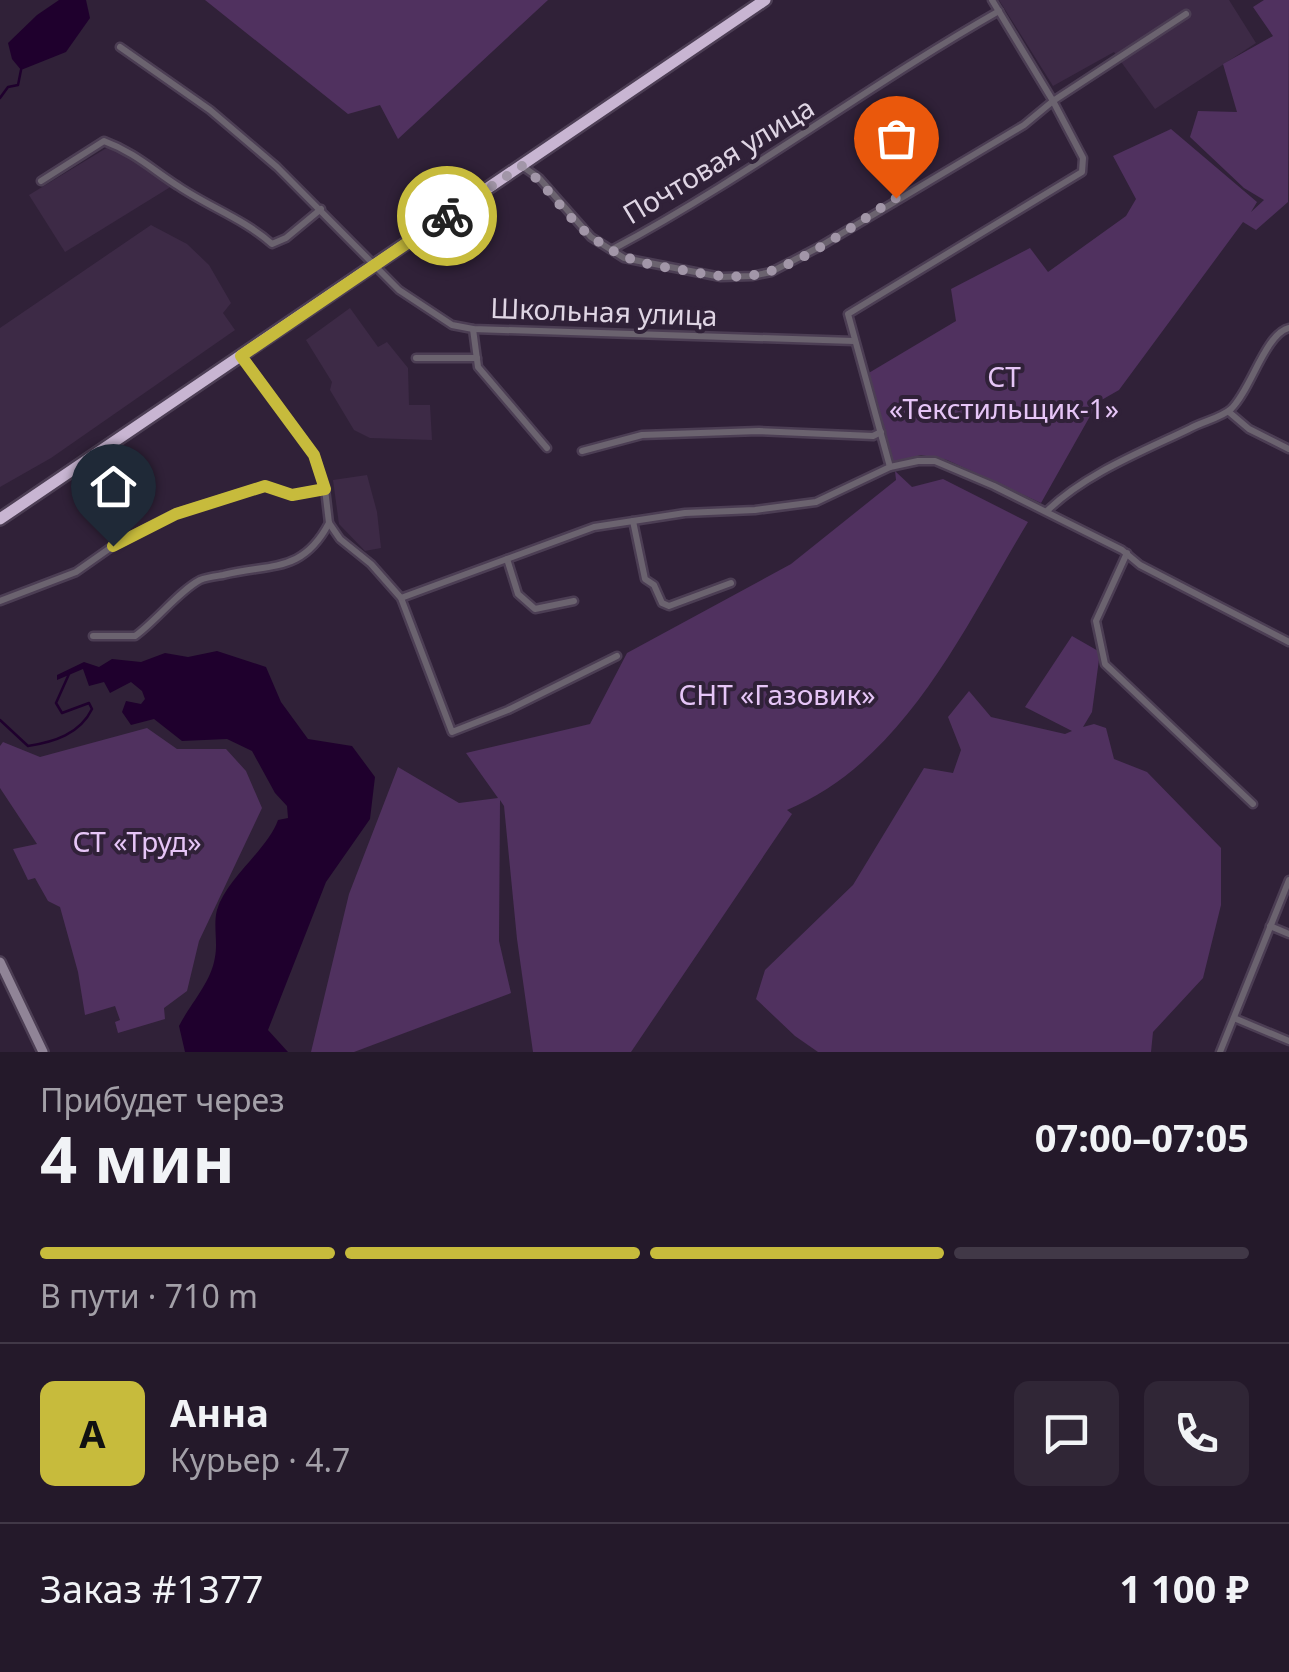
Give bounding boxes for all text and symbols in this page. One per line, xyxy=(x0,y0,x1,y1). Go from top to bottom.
street label: Почтовая улица xyxy=(615,88,821,232)
pin xyxy=(854,96,939,199)
icon: bag xyxy=(869,111,924,166)
courier xyxy=(397,166,497,266)
icon: bike xyxy=(420,189,475,244)
street label: Школьная улица xyxy=(490,288,718,334)
park label: СТ «Текстильщик-1» xyxy=(889,357,1119,427)
pin xyxy=(71,444,156,547)
icon: home xyxy=(86,459,141,514)
park label: СНТ «Газовик» xyxy=(678,675,876,713)
park label: СТ «Труд» xyxy=(72,822,202,860)
text: Прибудет через xyxy=(40,1078,285,1121)
text: 07:00–07:05 xyxy=(1035,1111,1249,1163)
text: 4 мин xyxy=(40,1114,235,1202)
text: В пути · 710 m xyxy=(40,1274,258,1317)
button: chat xyxy=(1014,1381,1119,1486)
button: phone xyxy=(1144,1381,1249,1486)
text: Анна xyxy=(170,1386,269,1438)
text: А xyxy=(79,1407,106,1459)
text: Курьер · 4.7 xyxy=(170,1438,350,1481)
text: Заказ #1377 xyxy=(40,1562,264,1614)
text: 1 100 ₽ xyxy=(1119,1562,1249,1614)

